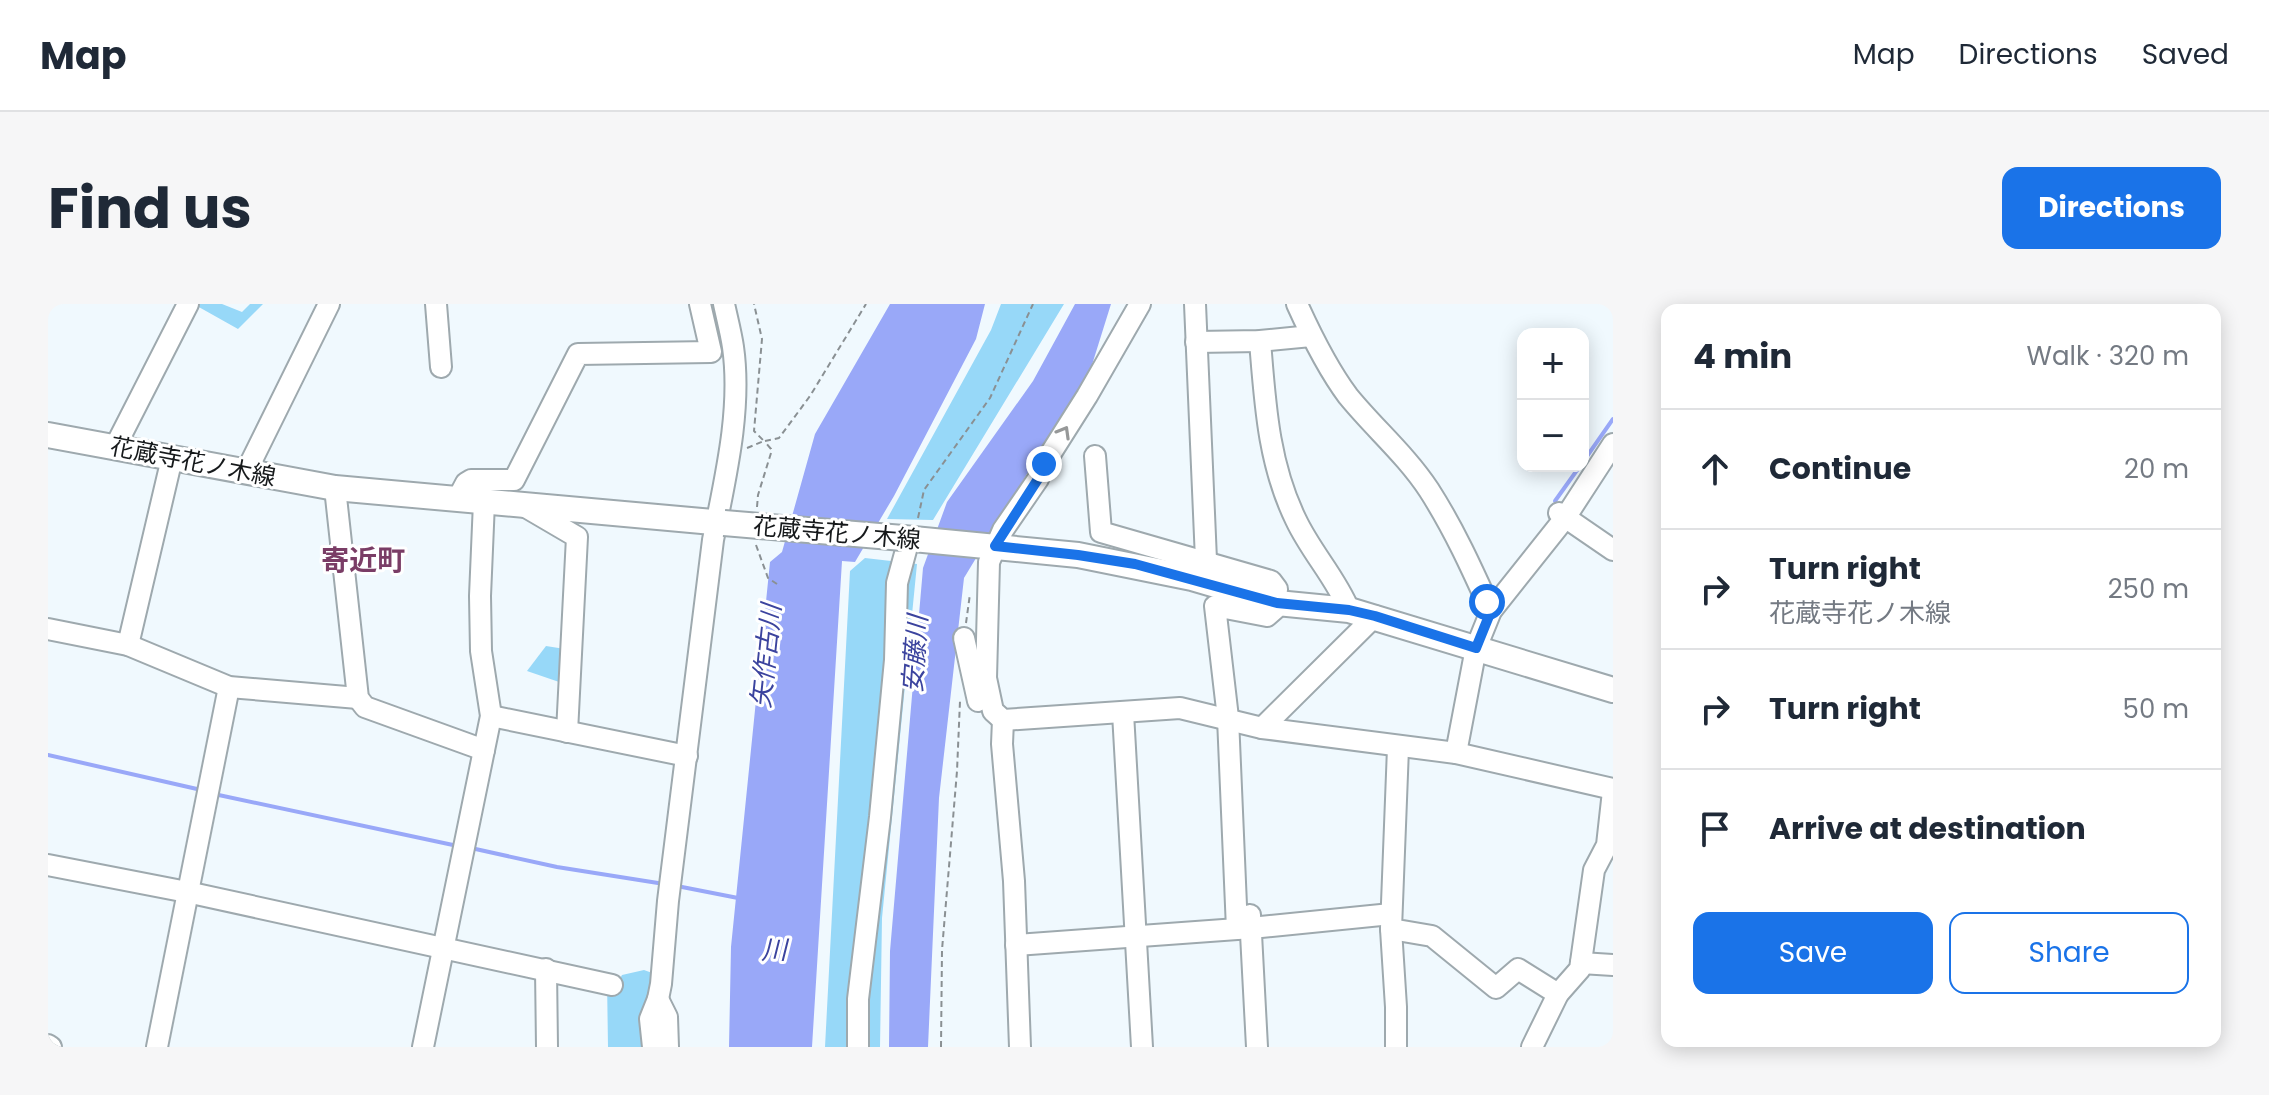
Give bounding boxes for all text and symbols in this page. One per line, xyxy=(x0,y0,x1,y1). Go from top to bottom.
text: Map xyxy=(40,29,127,82)
text: Map xyxy=(1853,35,1915,74)
text: Directions xyxy=(1959,35,2098,74)
text: Saved xyxy=(2142,35,2229,74)
button: Directions xyxy=(2002,167,2221,249)
text: Find us xyxy=(48,169,252,248)
map controls xyxy=(1517,328,1589,472)
button: + xyxy=(1517,328,1589,400)
text: 4 min xyxy=(1693,332,1792,380)
text: Walk · 320 m xyxy=(2027,338,2189,374)
button: − xyxy=(1517,400,1589,472)
one-way arrow xyxy=(1054,426,1070,441)
street label: 花蔵寺花ノ木線 xyxy=(107,429,279,494)
route end xyxy=(1026,446,1062,482)
icon: ahead xyxy=(1693,447,1737,491)
text: Continue xyxy=(1769,447,1911,490)
text: 20 m xyxy=(2124,451,2189,487)
street label: 花蔵寺花ノ木線 xyxy=(752,509,922,556)
district label: 寄近町 xyxy=(321,541,405,580)
text: Turn right xyxy=(1769,547,1921,590)
icon: right xyxy=(1693,567,1737,611)
text: 250 m xyxy=(2108,571,2189,607)
route start xyxy=(1469,584,1505,620)
text: 花蔵寺花ノ木線 xyxy=(1769,595,1951,631)
water label: 矢作古川 xyxy=(743,599,790,710)
water label: 安藤川 xyxy=(894,611,936,694)
icon: right xyxy=(1693,687,1737,731)
text: Turn right xyxy=(1769,687,1921,730)
text: 50 m xyxy=(2123,691,2189,727)
icon: arrive xyxy=(1693,807,1737,851)
text: Arrive at destination xyxy=(1769,807,2086,850)
button: Save xyxy=(1693,912,1933,994)
button: Share xyxy=(1949,912,2189,994)
water label: 川 xyxy=(761,932,790,968)

